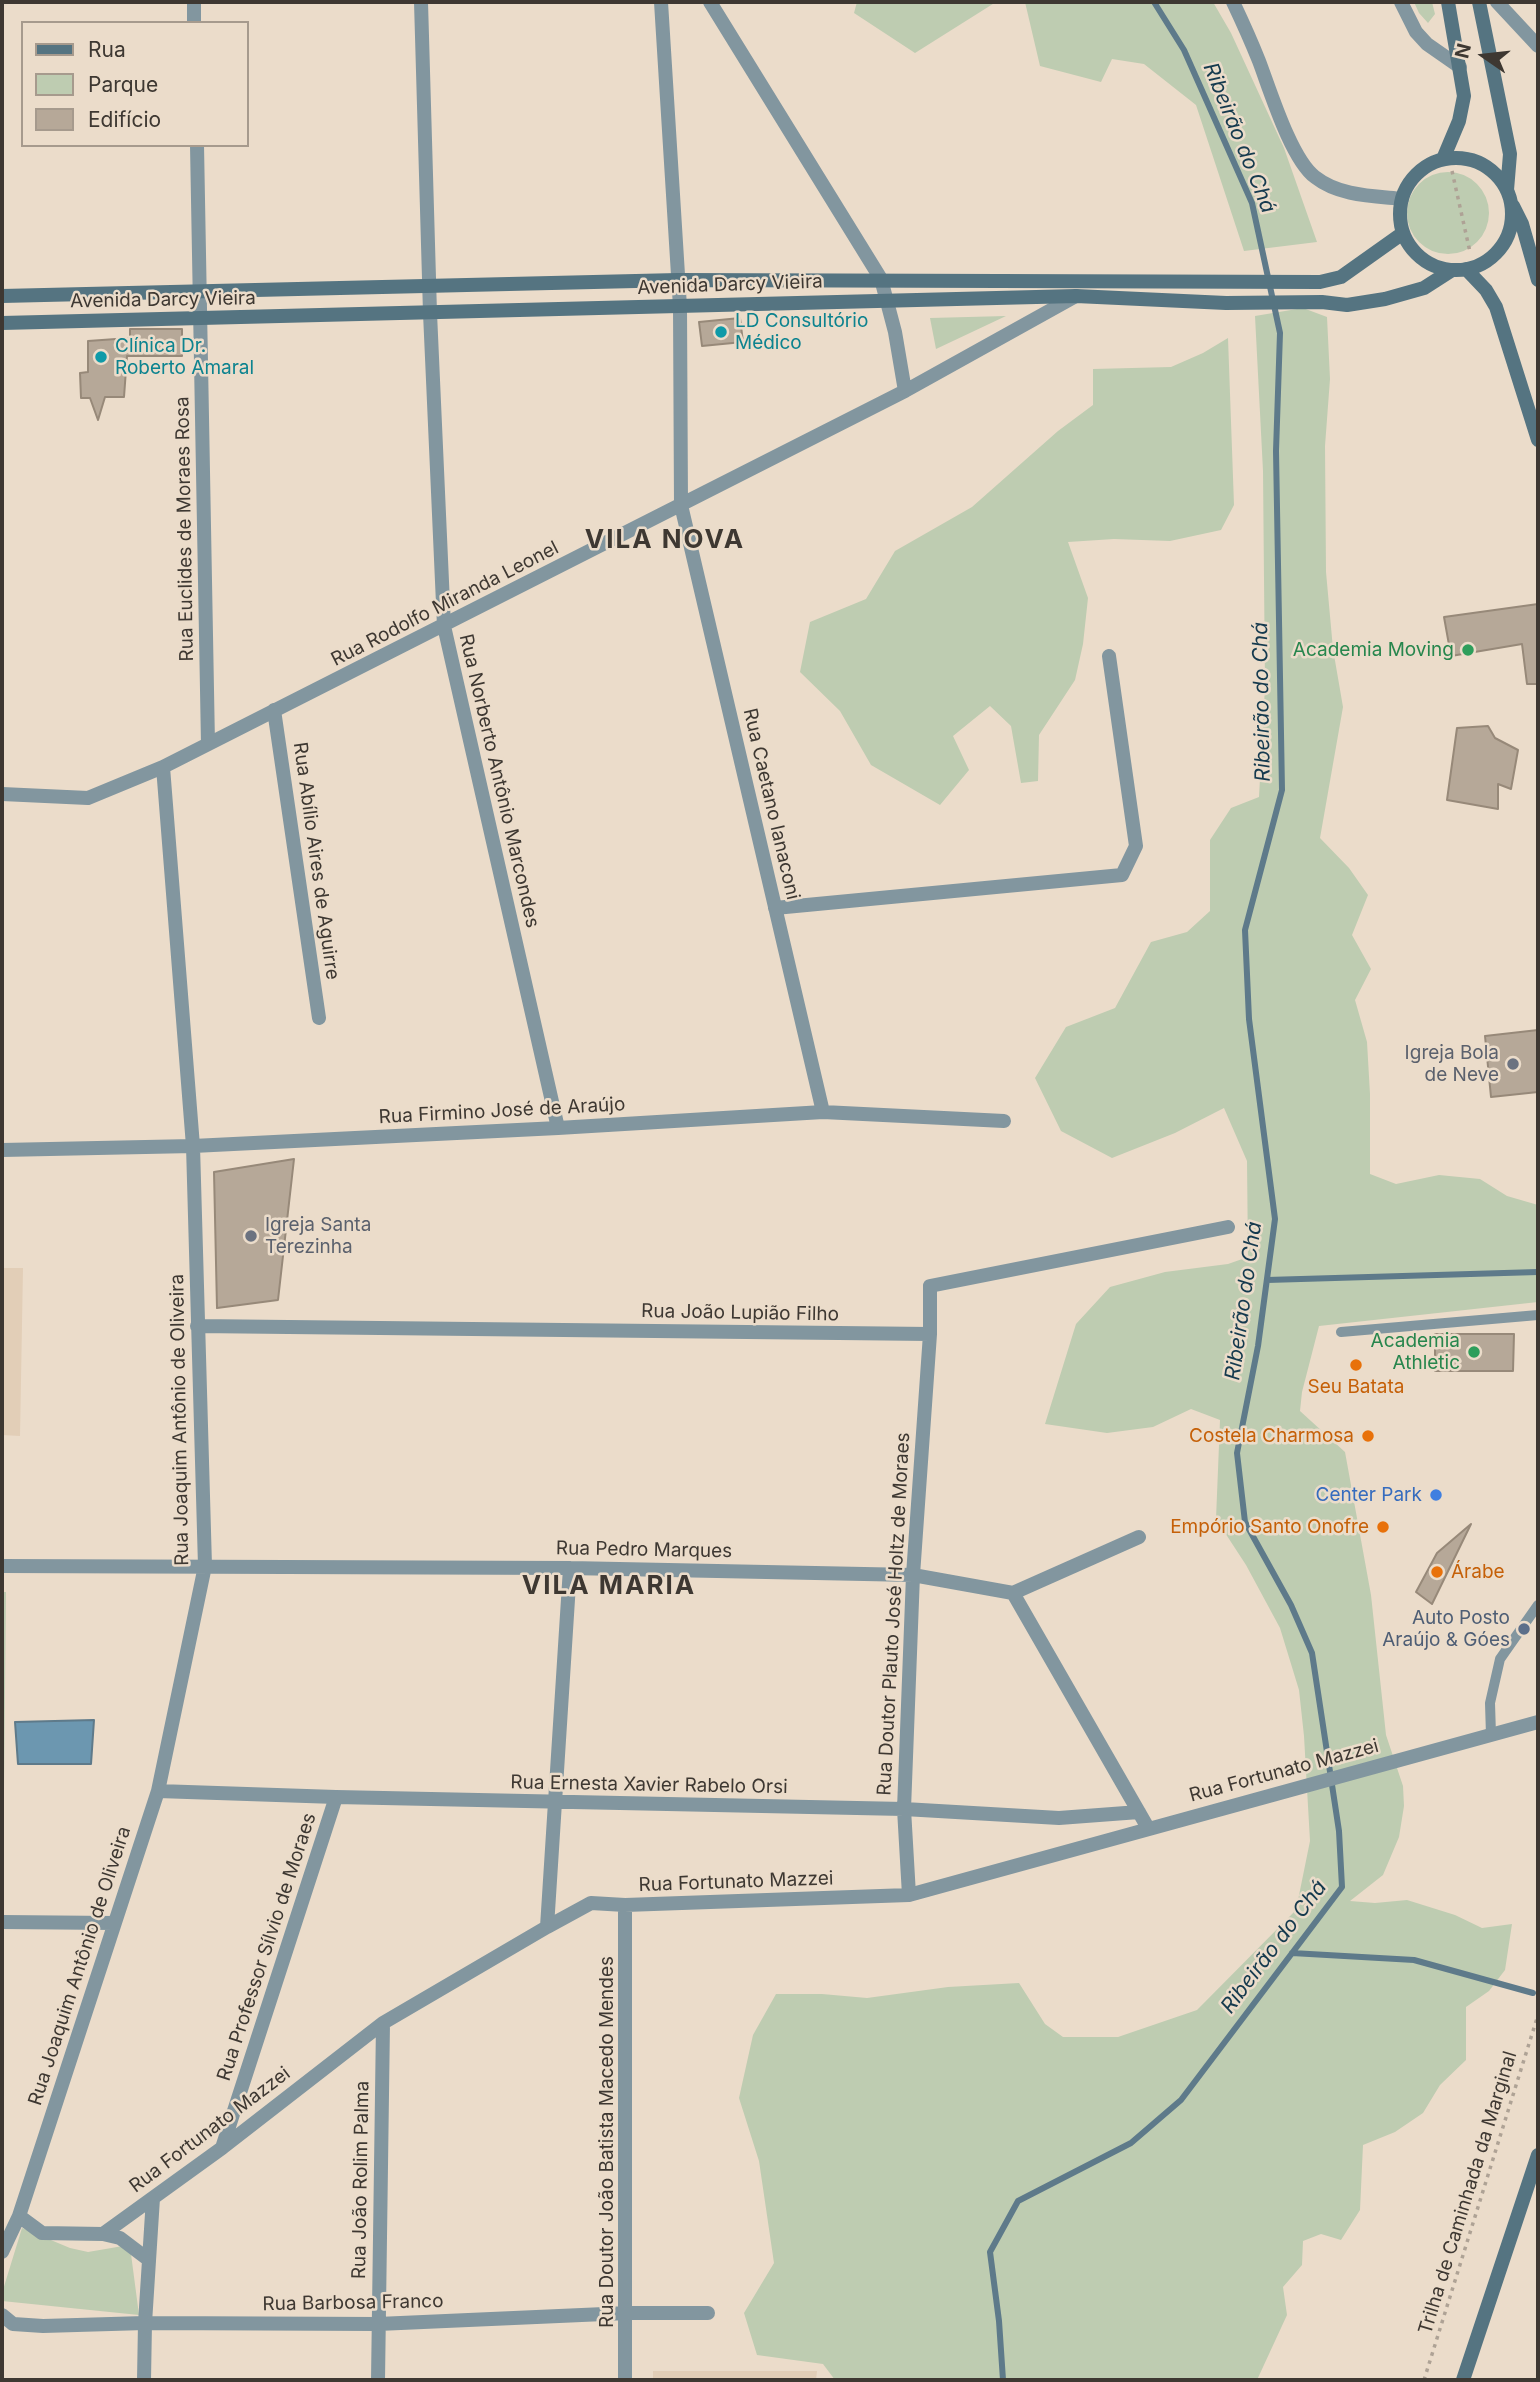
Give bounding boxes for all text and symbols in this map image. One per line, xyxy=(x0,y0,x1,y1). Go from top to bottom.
legend xyxy=(21,21,248,147)
north arrow xyxy=(1449,21,1519,91)
text: Rua xyxy=(88,37,126,62)
text: N xyxy=(1450,41,1476,61)
water label: Ribeirão do Chá xyxy=(1197,59,1281,217)
text: Parque xyxy=(88,72,158,97)
text: Edifício xyxy=(88,107,161,132)
street label: Avenida Darcy Vieira xyxy=(637,270,823,300)
street label: Avenida Darcy Vieira xyxy=(70,287,256,313)
place label: LD Consultório Médico xyxy=(735,310,868,354)
marker: LD Consultório Médico xyxy=(713,324,729,340)
place label: Clínica Dr. Roberto Amaral xyxy=(115,335,254,379)
marker: Clínica Dr. Roberto Amaral xyxy=(93,349,109,365)
street label: Rua Euclides de Moraes Rosa xyxy=(171,396,199,662)
district label: VILA NOVA xyxy=(586,524,744,556)
street label: Rua Rodolfo Miranda Leonel xyxy=(327,537,563,671)
water label: Ribeirão do Chá xyxy=(1248,622,1276,782)
street label: Rua Norberto Antônio Marcondes xyxy=(454,632,544,930)
place label: Academia Moving xyxy=(1293,639,1454,661)
marker: Academia Moving xyxy=(1460,642,1476,658)
street label: Rua Caetano Ianaconi xyxy=(738,706,804,902)
street label: Rua Abílio Aires de Aguirre xyxy=(288,741,344,981)
place label: Igreja Bola de Neve xyxy=(1405,1042,1499,1086)
marker: Igreja Bola de Neve xyxy=(1505,1056,1521,1072)
street label: Rua Firmino José de Araújo xyxy=(378,1093,626,1129)
place label: Igreja Santa Terezinha xyxy=(265,1214,371,1258)
water label: Ribeirão do Chá xyxy=(1220,1220,1268,1382)
marker: Igreja Santa Terezinha xyxy=(243,1228,259,1244)
street label: Rua Joaquim Antônio de Oliveira xyxy=(166,1274,194,1566)
street label: Rua João Lupião Filho xyxy=(641,1300,839,1326)
place label: Academia Athletic xyxy=(1371,1330,1460,1374)
marker: Academia Athletic xyxy=(1466,1344,1482,1360)
marker: Seu Batata xyxy=(1348,1357,1364,1373)
place label: Seu Batata xyxy=(1308,1376,1404,1398)
place label: Costela Charmosa xyxy=(1189,1425,1354,1447)
marker: Costela Charmosa xyxy=(1360,1428,1376,1444)
street label: Rua Doutor Plauto José Holtz de Moraes xyxy=(873,1432,915,1796)
place label: Center Park xyxy=(1316,1484,1422,1506)
marker: Center Park xyxy=(1428,1487,1444,1503)
place label: Empório Santo Onofre xyxy=(1170,1516,1369,1538)
marker: Empório Santo Onofre xyxy=(1375,1519,1391,1535)
street label: Rua Pedro Marques xyxy=(556,1537,732,1563)
place label: Árabe xyxy=(1451,1561,1505,1583)
marker: Árabe xyxy=(1429,1564,1445,1580)
district label: VILA MARIA xyxy=(523,1570,695,1602)
place label: Auto Posto Araújo & Góes xyxy=(1382,1607,1510,1651)
marker: Auto Posto Araújo & Góes xyxy=(1516,1621,1532,1637)
street label: Rua Fortunato Mazzei xyxy=(1187,1735,1381,1807)
street label: Rua Ernesta Xavier Rabelo Orsi xyxy=(510,1771,788,1799)
street label: Rua Professor Sílvio de Moraes xyxy=(213,1810,321,2084)
street label: Rua Joaquim Antônio de Oliveira xyxy=(24,1824,136,2108)
street label: Rua Fortunato Mazzei xyxy=(638,1867,834,1897)
water label: Ribeirão do Chá xyxy=(1216,1876,1332,2018)
street label: Rua Doutor João Batista Macedo Mendes xyxy=(596,1956,618,2328)
street label: Trilha de Caminhada da Marginal xyxy=(1414,2049,1522,2337)
street label: Rua Fortunato Mazzei xyxy=(125,2062,295,2198)
street label: Rua João Rolim Palma xyxy=(348,2081,374,2279)
street label: Rua Barbosa Franco xyxy=(262,2290,444,2316)

